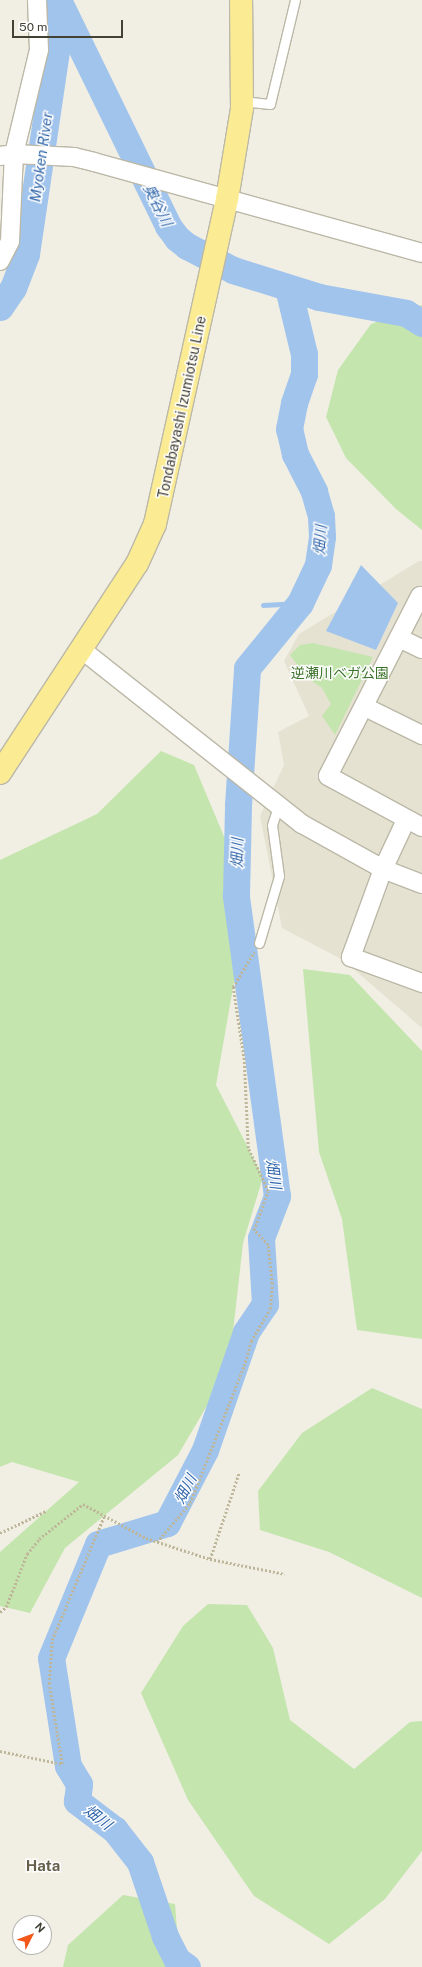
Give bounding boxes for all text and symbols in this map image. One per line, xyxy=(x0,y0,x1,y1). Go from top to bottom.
scale bar xyxy=(14,12,125,38)
text: 50 m xyxy=(19,20,47,34)
water label: Myoken River xyxy=(26,111,56,203)
water label: 奥谷川 xyxy=(140,181,176,229)
street label: Tondabayashi Izumiotsu Line xyxy=(154,314,210,500)
water label: 畑川 xyxy=(310,524,330,556)
park label: 逆瀬川ベガ公園 xyxy=(291,665,389,681)
water label: 畑川 xyxy=(228,838,246,868)
water label: 畑川 xyxy=(263,1158,285,1190)
water label: 畑川 xyxy=(170,1472,200,1506)
water label: 畑川 xyxy=(81,1801,115,1833)
district label: Hata xyxy=(26,1857,60,1875)
north arrow xyxy=(12,1915,52,1955)
text: N xyxy=(33,1920,48,1935)

